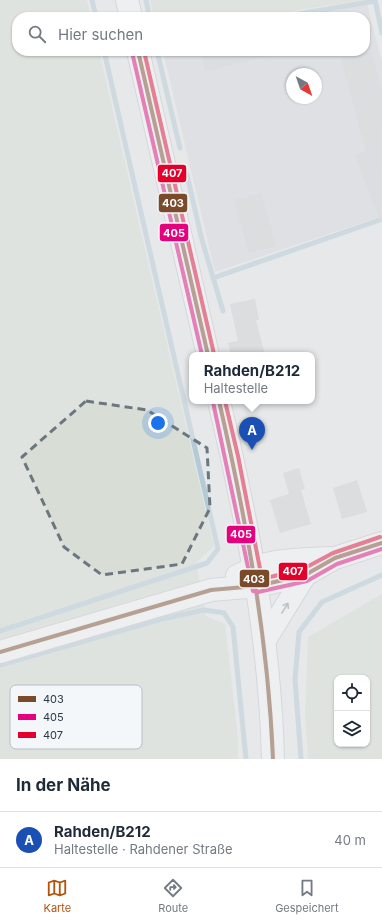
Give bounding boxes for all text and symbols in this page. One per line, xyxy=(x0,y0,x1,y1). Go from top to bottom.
search box xyxy=(12,12,370,56)
icon: search xyxy=(26,23,48,45)
text: Hier suchen xyxy=(58,25,143,44)
north arrow xyxy=(286,68,322,104)
line badge: 407 xyxy=(157,164,187,183)
text: 407 xyxy=(161,166,183,180)
line badge: 403 xyxy=(158,193,188,213)
text: 403 xyxy=(162,196,184,210)
line badge: 405 xyxy=(159,223,189,242)
text: 405 xyxy=(163,226,185,240)
popup xyxy=(189,352,315,404)
text: Rahden/B212 xyxy=(204,361,300,380)
text: Haltestelle xyxy=(204,380,268,396)
your location xyxy=(148,413,168,433)
pin: A xyxy=(239,417,265,450)
line badge: 405 xyxy=(226,525,256,544)
text: 405 xyxy=(230,527,252,541)
line badge: 407 xyxy=(278,562,308,581)
text: 407 xyxy=(282,564,304,578)
line badge: 403 xyxy=(239,569,270,588)
text: 403 xyxy=(243,572,265,586)
one-way arrow xyxy=(281,602,290,613)
map controls xyxy=(334,675,370,747)
button: locate xyxy=(334,675,370,711)
legend xyxy=(10,685,142,749)
text: 403 xyxy=(43,692,64,706)
text: 405 xyxy=(43,710,64,724)
button: layers xyxy=(334,711,370,747)
text: 407 xyxy=(43,728,63,742)
text: In der Nähe xyxy=(16,775,111,795)
text: Rahden/B212 xyxy=(54,822,151,841)
text: A xyxy=(24,832,34,848)
text: 40 m xyxy=(334,832,366,848)
text: Haltestelle · Rahdener Straße xyxy=(54,841,233,857)
tab: Karte xyxy=(43,877,71,915)
tab: Route xyxy=(158,877,188,915)
tab: Gespeichert xyxy=(275,877,339,915)

